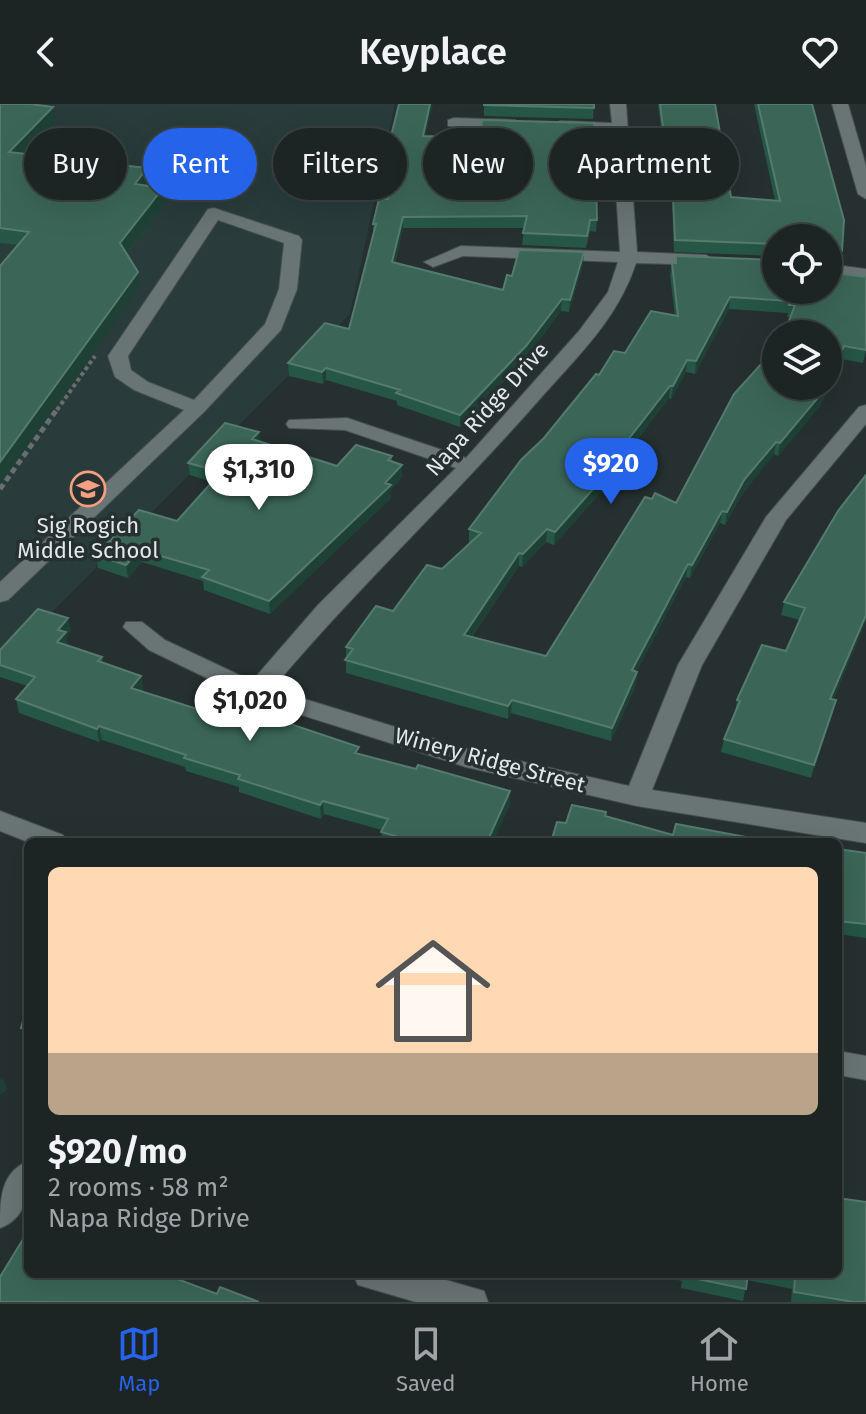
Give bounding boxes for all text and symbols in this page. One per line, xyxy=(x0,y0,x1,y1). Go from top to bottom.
icon: back xyxy=(24,30,68,74)
text: Keyplace xyxy=(359,30,507,74)
icon: heart xyxy=(798,30,842,74)
chip: Buy xyxy=(24,128,127,200)
chip: Rent xyxy=(143,128,257,200)
chip: Filters xyxy=(273,128,407,200)
chip: New xyxy=(423,128,533,200)
chip: Apartment xyxy=(549,128,739,200)
map controls xyxy=(762,224,842,400)
button: locate xyxy=(762,224,842,304)
button: layers xyxy=(762,320,842,400)
street label: Napa Ridge Drive xyxy=(420,336,554,482)
pin: $920 xyxy=(564,438,658,506)
pin: $1,310 xyxy=(194,444,324,512)
text: $920 xyxy=(583,448,639,479)
text: $1,310 xyxy=(223,454,295,485)
school or university icon: Sig Rogich Middle School xyxy=(69,470,107,508)
place label: Sig Rogich Middle School xyxy=(17,512,159,564)
pin: $1,020 xyxy=(185,675,315,743)
text: $1,020 xyxy=(213,685,287,716)
street label: Winery Ridge Street xyxy=(392,722,588,798)
icon: home xyxy=(361,919,505,1063)
text: $920/mo xyxy=(48,1131,187,1172)
text: 2 rooms · 58 m² xyxy=(48,1172,229,1203)
text: Napa Ridge Drive xyxy=(48,1203,250,1234)
tab: Map xyxy=(117,1322,161,1397)
tab: Saved xyxy=(396,1322,455,1397)
tab: Home xyxy=(690,1322,749,1397)

